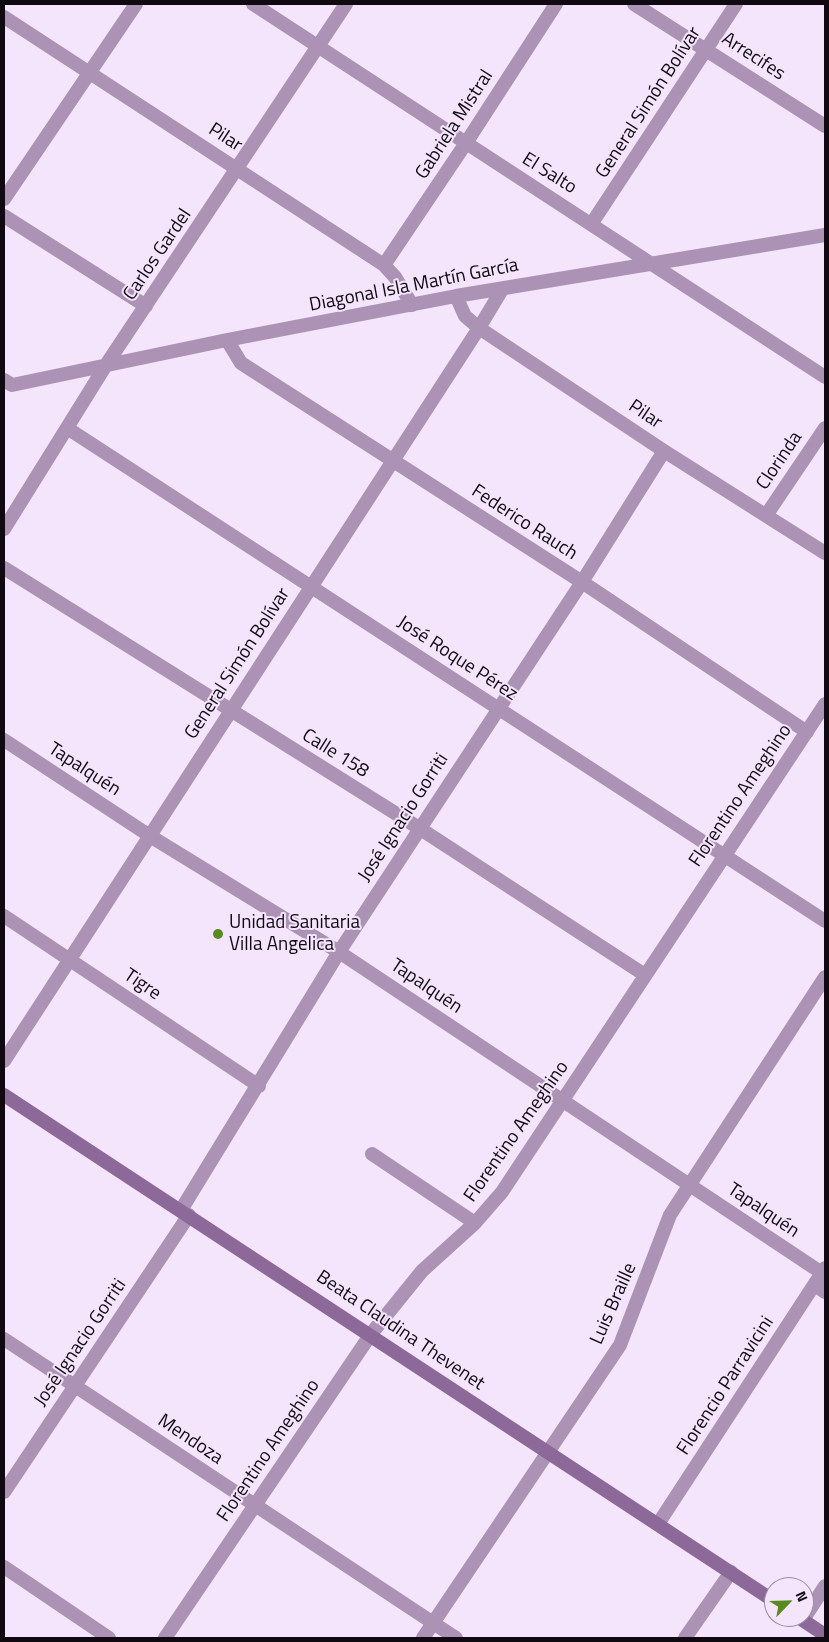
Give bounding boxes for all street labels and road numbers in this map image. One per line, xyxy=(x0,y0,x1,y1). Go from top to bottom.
street label: General Simón Bolívar xyxy=(592,23,706,183)
street label: Arrecifes xyxy=(717,28,789,86)
street label: Gabriela Mistral xyxy=(411,66,499,184)
street label: Pilar xyxy=(204,119,246,157)
street label: El Salto xyxy=(518,148,580,200)
street label: Carlos Gardel xyxy=(119,205,197,305)
street label: Diagonal Isla Martín García xyxy=(308,255,520,317)
street label: Pilar xyxy=(624,396,666,434)
street label: Clorinda xyxy=(752,428,808,494)
street label: Federico Rauch xyxy=(467,480,581,566)
street label: General Simón Bolívar xyxy=(181,584,295,744)
street label: José Roque Pérez xyxy=(393,612,521,706)
street label: Florentino Ameghino xyxy=(685,720,797,872)
street label: Calle 158 xyxy=(297,725,373,783)
street label: Tapalquén xyxy=(44,738,124,802)
street label: José Ignacio Gorriti xyxy=(354,750,454,886)
street label: Tapalquén xyxy=(386,955,466,1019)
street label: Tigre xyxy=(119,964,165,1006)
street label: Florentino Ameghino xyxy=(460,1057,574,1207)
street label: Tapalquén xyxy=(723,1179,803,1243)
street label: Luis Braille xyxy=(586,1260,642,1348)
street label: Beata Claudina Thevenet xyxy=(311,1266,489,1396)
street label: José Ignacio Gorriti xyxy=(30,1275,132,1411)
street label: Florencio Parravicini xyxy=(673,1312,779,1460)
street label: Florentino Ameghino xyxy=(213,1375,325,1527)
street label: Mendoza xyxy=(153,1410,227,1470)

